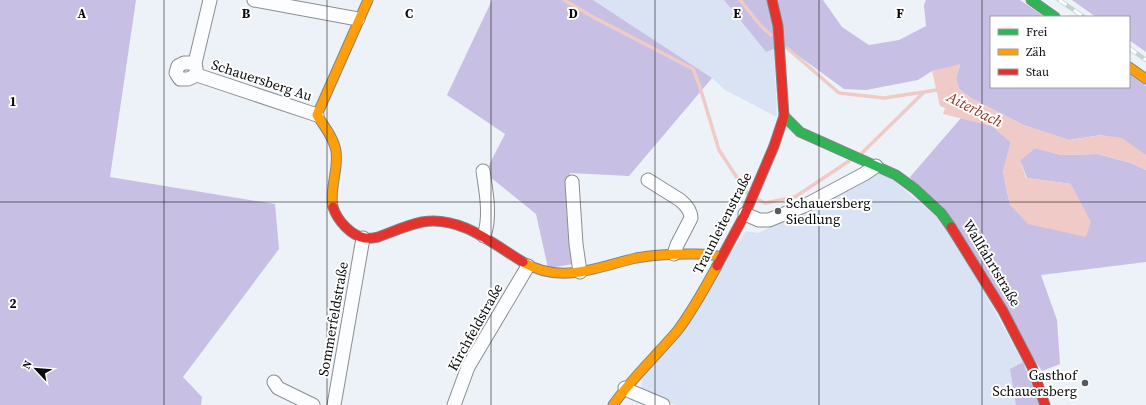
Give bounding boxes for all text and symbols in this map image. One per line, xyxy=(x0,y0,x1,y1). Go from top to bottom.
text: A xyxy=(78,5,87,22)
text: B xyxy=(242,5,251,22)
text: C xyxy=(405,5,413,22)
text: D xyxy=(568,5,578,22)
text: E xyxy=(733,5,741,22)
text: F xyxy=(896,5,904,22)
legend xyxy=(990,16,1130,88)
text: Frei xyxy=(1026,24,1048,40)
text: Zäh xyxy=(1026,44,1046,60)
street label: Schauersberg Au xyxy=(209,54,315,106)
text: Stau xyxy=(1026,64,1049,80)
water label: Aiterbach xyxy=(943,86,1007,132)
text: 1 xyxy=(9,93,17,110)
street label: Traunleitenstraße xyxy=(688,168,756,278)
place label: Schauersberg Siedlung xyxy=(786,193,871,229)
marker: Schauersberg Siedlung xyxy=(773,206,783,216)
street label: Wallfahrtstraße xyxy=(958,216,1026,310)
street label: Sommerfeldstraße xyxy=(313,260,353,378)
street label: Kirchfeldstraße xyxy=(443,280,507,374)
text: 2 xyxy=(9,295,17,312)
north arrow xyxy=(16,349,56,389)
text: N xyxy=(19,358,36,372)
place label: Gasthof Schauersberg xyxy=(992,365,1078,401)
marker: Gasthof Schauersberg xyxy=(1080,378,1090,388)

